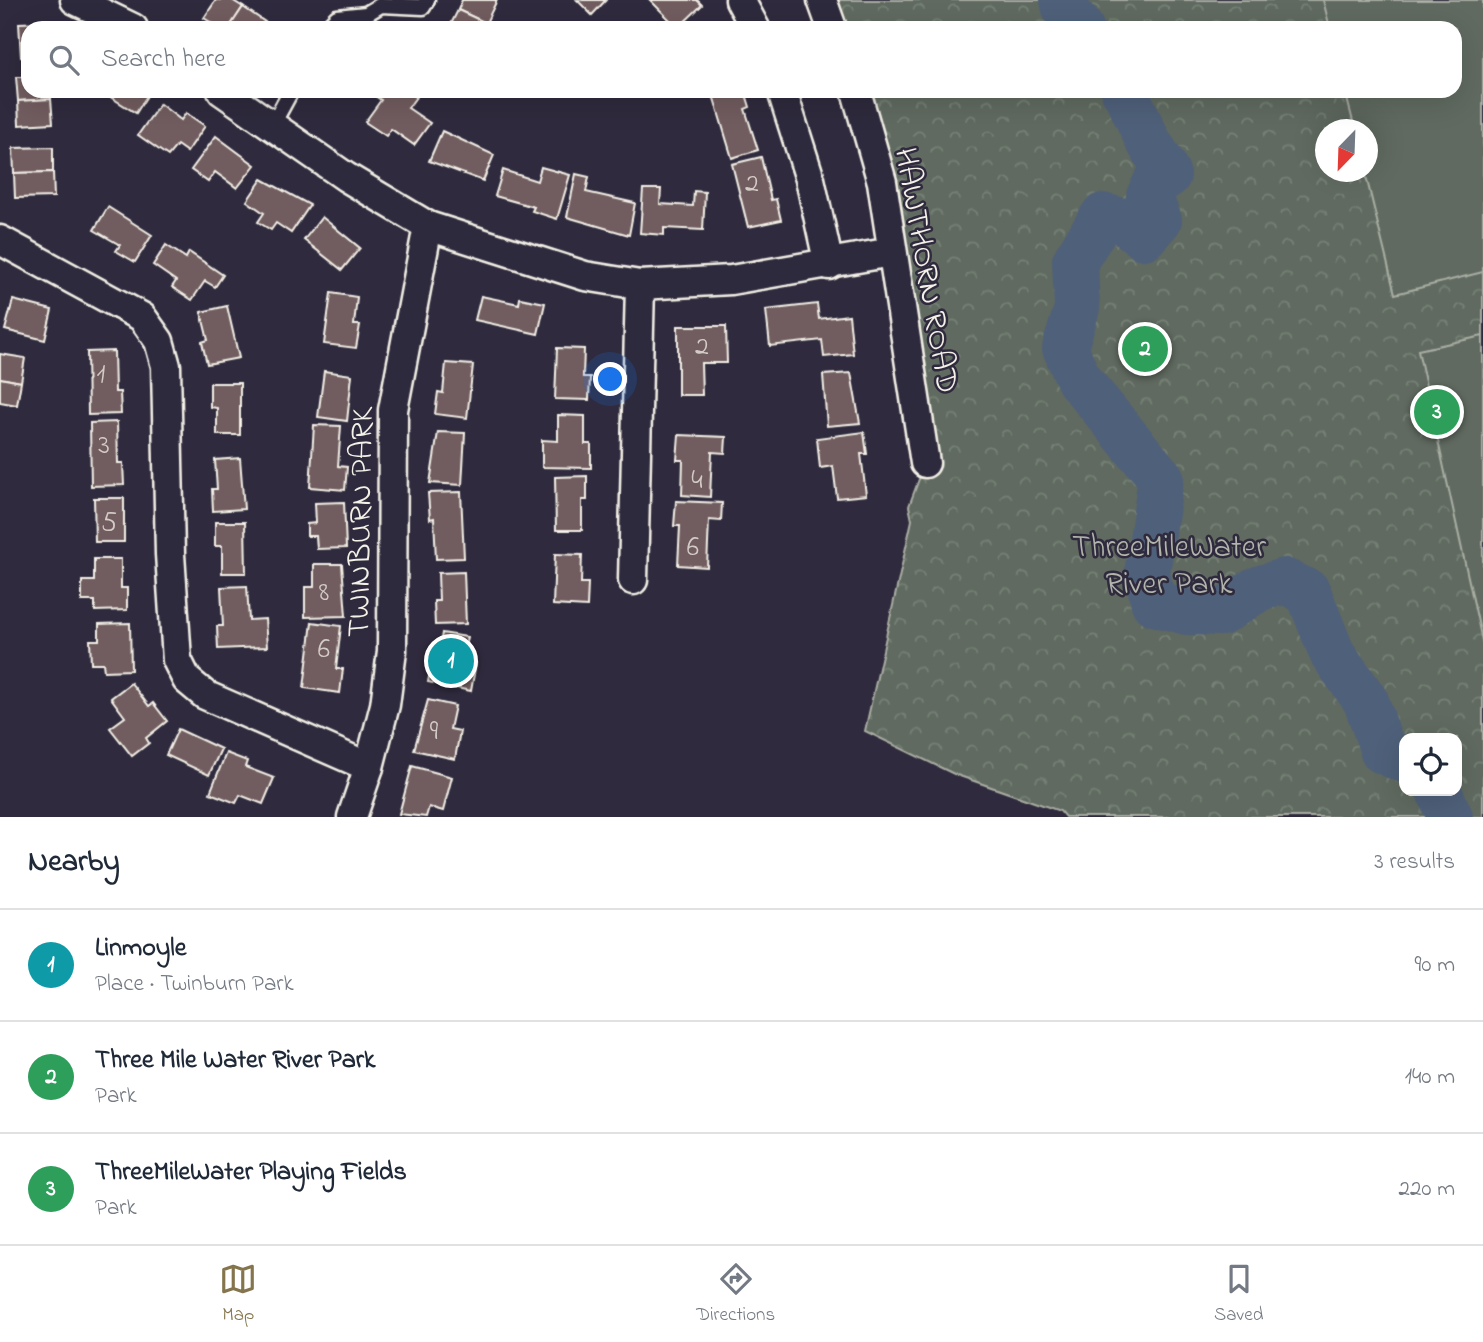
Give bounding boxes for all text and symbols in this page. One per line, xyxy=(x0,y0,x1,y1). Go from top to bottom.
search box xyxy=(21,21,1462,98)
icon: search xyxy=(45,41,83,79)
text: Search here xyxy=(101,41,226,79)
north arrow xyxy=(1315,119,1378,182)
street label: HAWTHORN ROAD xyxy=(880,144,969,397)
house number: 2 xyxy=(745,164,759,205)
pin: 2 xyxy=(1122,323,1168,375)
house number: 2 xyxy=(695,327,709,368)
house number: 1 xyxy=(97,355,106,396)
your location xyxy=(593,362,627,396)
pin: 3 xyxy=(1414,386,1460,438)
street label: TWINBURN PARK xyxy=(337,406,388,638)
house number: 3 xyxy=(98,426,110,467)
house number: 4 xyxy=(691,461,703,502)
house number: 5 xyxy=(101,503,117,544)
park label: ThreeMileWater River Park xyxy=(1072,525,1266,609)
house number: 6 xyxy=(687,528,699,569)
house number: 8 xyxy=(319,573,329,614)
house number: 6 xyxy=(318,630,330,671)
pin: 1 xyxy=(428,635,474,687)
house number: 9 xyxy=(430,712,439,753)
map controls xyxy=(1399,733,1462,796)
button: locate xyxy=(1399,733,1462,796)
text: Nearby xyxy=(28,841,120,885)
text: 3 results xyxy=(1374,846,1455,879)
text: Linmoyle xyxy=(95,930,186,968)
text: 1 xyxy=(47,949,55,982)
text: 90 m xyxy=(1415,949,1455,982)
text: Place · Twinburn Park xyxy=(95,968,294,1001)
text: Three Mile Water River Park xyxy=(95,1042,375,1080)
text: 2 xyxy=(45,1061,57,1094)
text: 140 m xyxy=(1405,1061,1455,1094)
text: Park xyxy=(95,1080,137,1113)
text: ThreeMileWater Playing Fields xyxy=(95,1154,407,1192)
text: 3 xyxy=(46,1173,56,1206)
text: 220 m xyxy=(1399,1173,1455,1206)
text: Park xyxy=(95,1192,137,1225)
tab: Map xyxy=(219,1260,257,1329)
tab: Directions xyxy=(696,1260,775,1329)
tab: Saved xyxy=(1214,1260,1264,1329)

